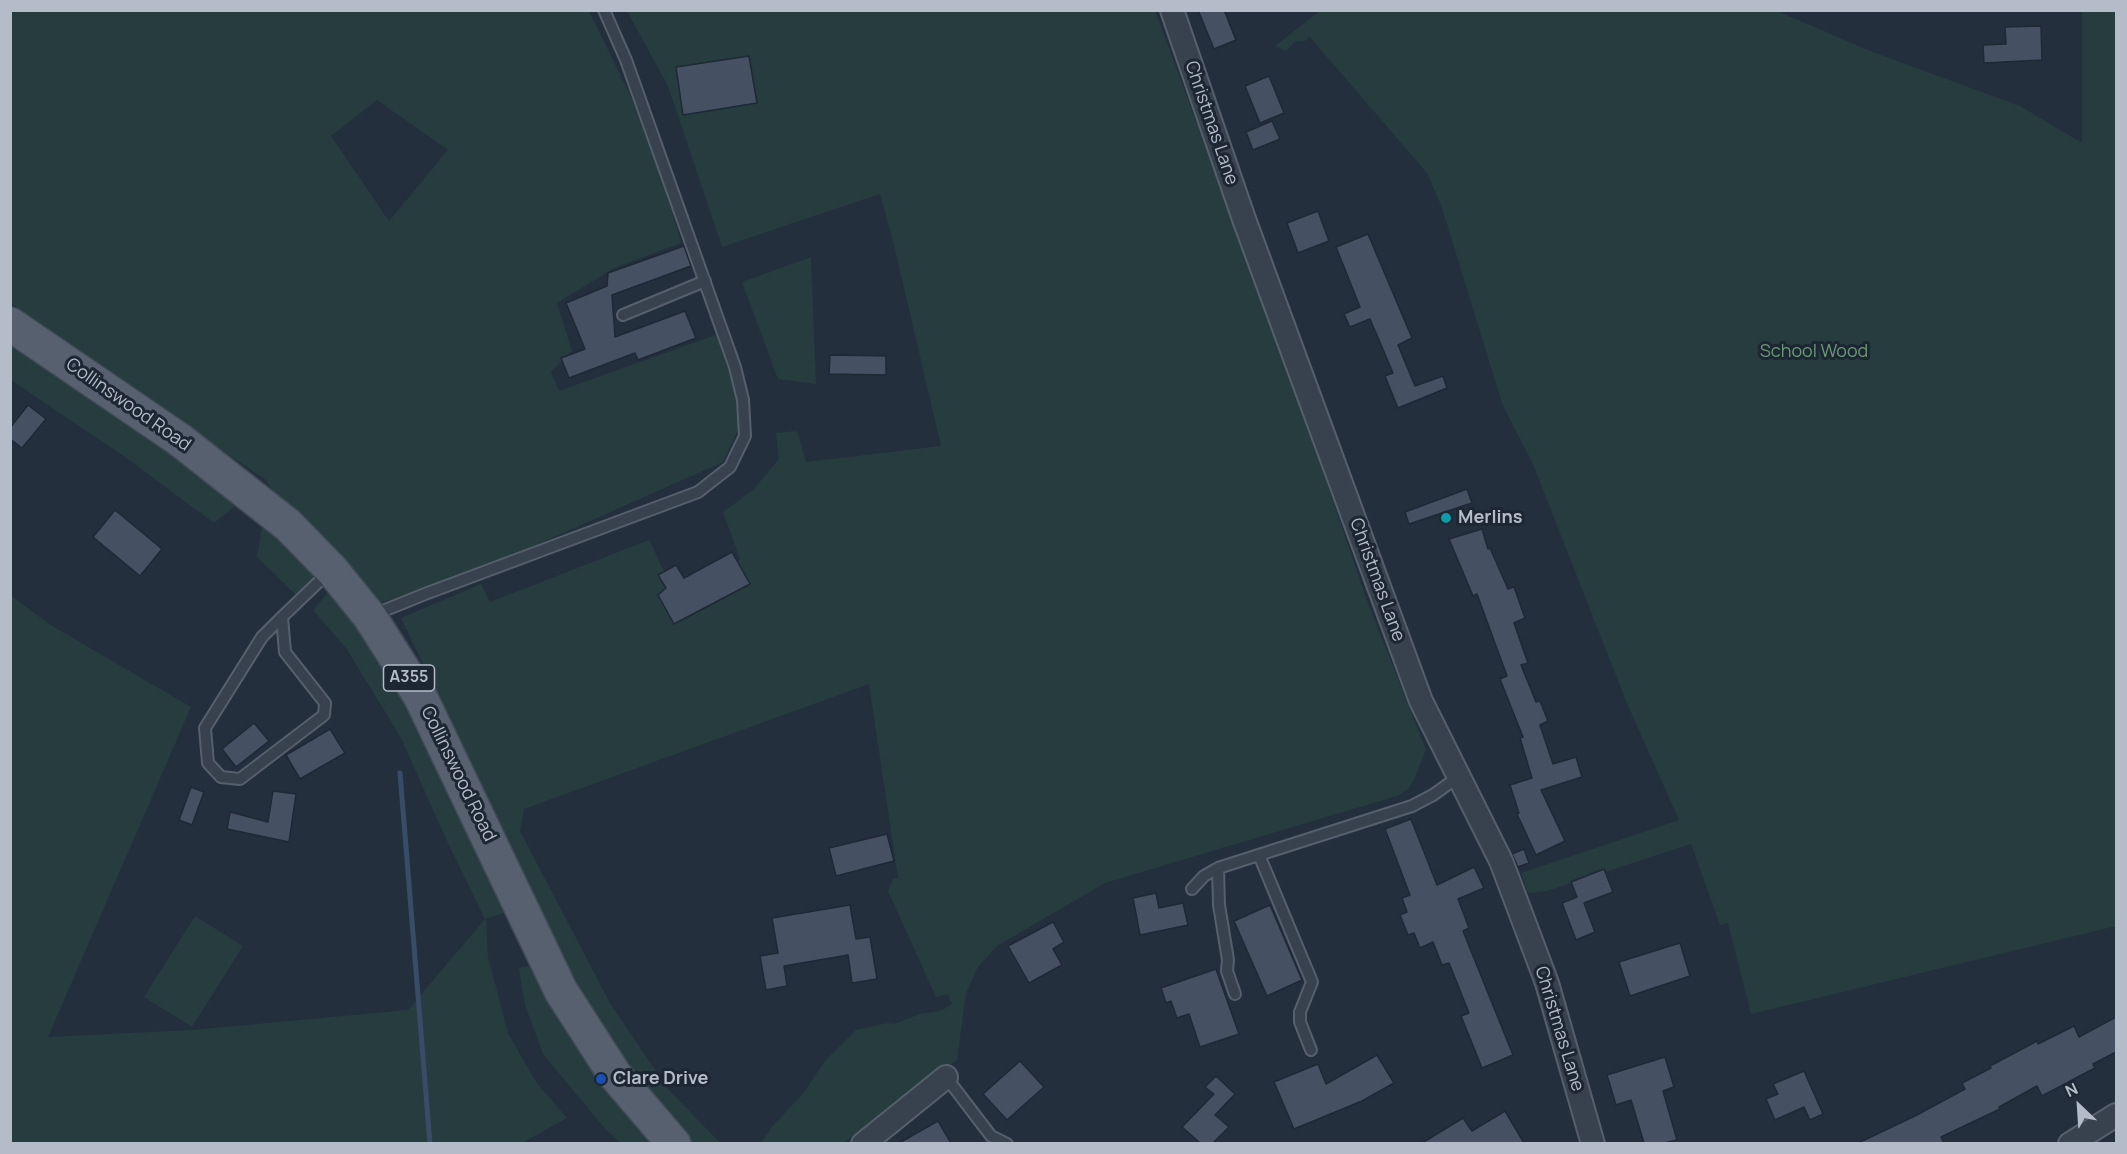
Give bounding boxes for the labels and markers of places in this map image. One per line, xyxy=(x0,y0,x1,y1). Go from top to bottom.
place label: Merlins xyxy=(1458,507,1523,529)
marker: Merlins xyxy=(1439,511,1453,525)
place label: Clare Drive xyxy=(613,1068,708,1090)
marker: Clare Drive xyxy=(594,1072,608,1086)

